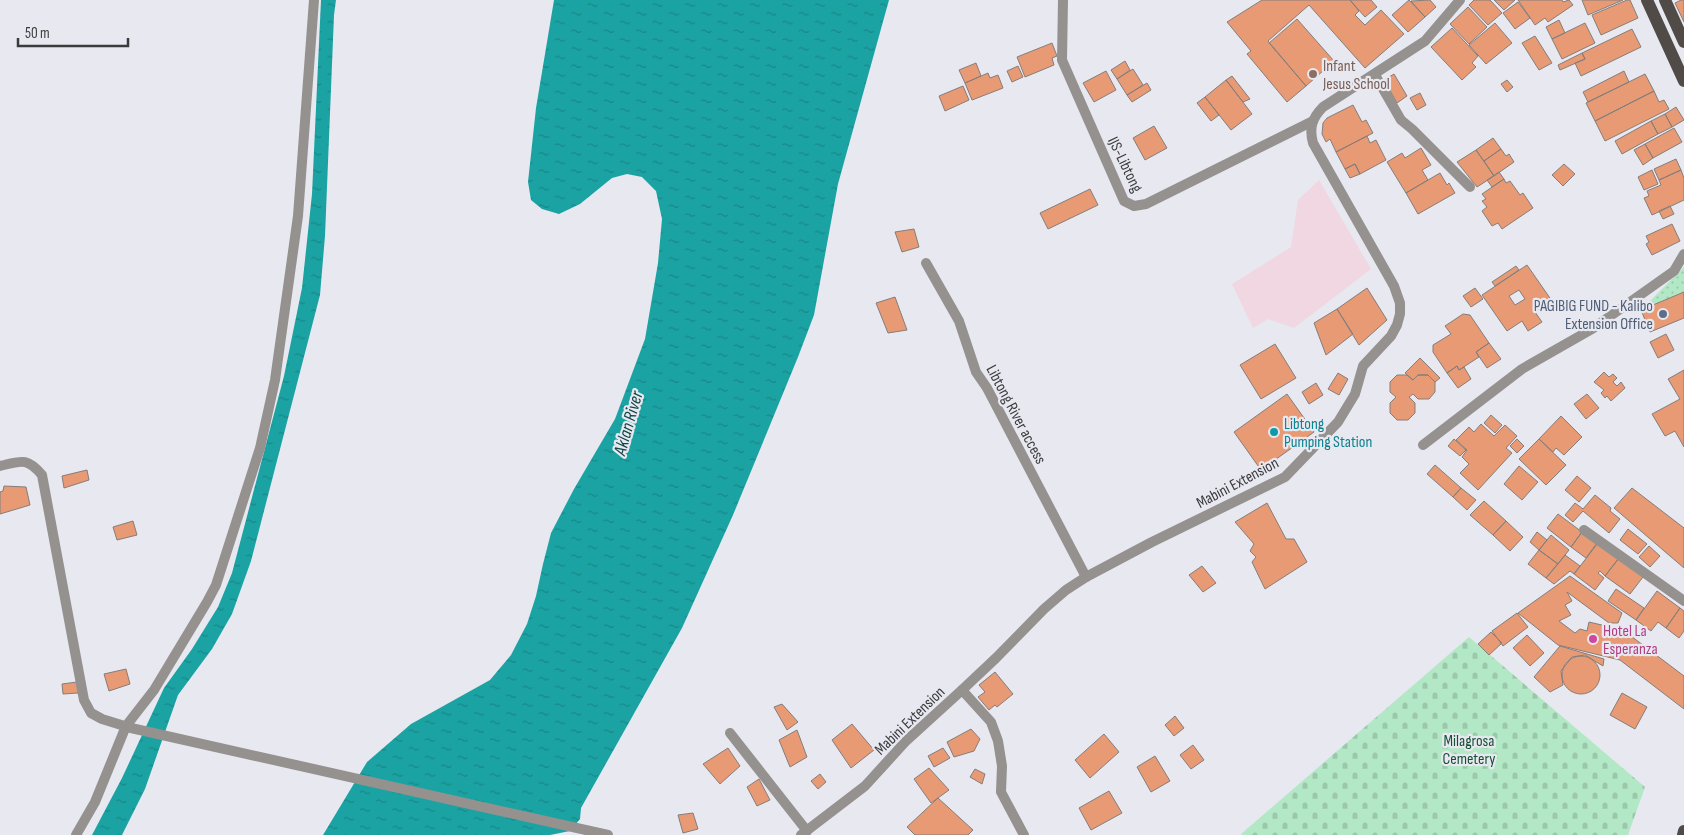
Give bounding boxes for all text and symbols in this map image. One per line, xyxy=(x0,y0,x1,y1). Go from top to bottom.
scale bar xyxy=(18,15,128,47)
text: 50 m xyxy=(25,24,50,43)
place label: Infant Jesus School xyxy=(1322,57,1390,94)
marker: Infant Jesus School xyxy=(1307,68,1319,80)
street label: IJS-Libtong xyxy=(1103,134,1146,196)
place label: PAGIBIG FUND - Kalibo Extension Office xyxy=(1534,297,1653,334)
marker: PAGIBIG FUND - Kalibo Extension Office xyxy=(1657,308,1669,320)
street label: Libtong River access xyxy=(982,362,1050,468)
water label: Aklan River xyxy=(609,388,648,459)
place label: Libtong Pumping Station xyxy=(1284,415,1372,452)
marker: Libtong Pumping Station xyxy=(1268,426,1280,438)
street label: Mabini Extension xyxy=(1193,454,1282,513)
place label: Hotel La Esperanza xyxy=(1603,622,1658,659)
marker: Hotel La Esperanza xyxy=(1587,633,1599,645)
street label: Mabini Extension xyxy=(871,683,949,759)
park label: Milagrosa Cemetery xyxy=(1443,732,1495,769)

